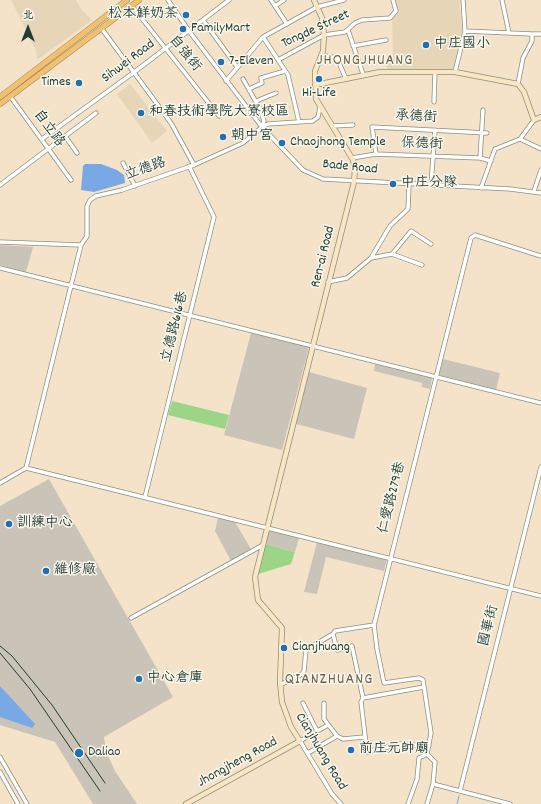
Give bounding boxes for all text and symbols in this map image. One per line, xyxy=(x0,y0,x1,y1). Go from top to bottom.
place label: 松本鮮奶茶 xyxy=(108,7,178,23)
street label: Tongde Street xyxy=(279,7,353,53)
north arrow xyxy=(8,8,48,48)
text: 北 xyxy=(23,8,34,24)
marker: 松本鮮奶茶 xyxy=(181,10,191,20)
place label: FamilyMart xyxy=(191,21,250,37)
marker: FamilyMart xyxy=(178,24,188,34)
street label: 自強街 xyxy=(164,32,204,76)
street label: Sihwei Road xyxy=(99,37,159,87)
place label: 中庄國小 xyxy=(434,37,490,53)
marker: 中庄國小 xyxy=(421,40,431,50)
district label: JHONGJHUANG xyxy=(317,52,413,72)
place label: 7-Eleven xyxy=(229,54,273,70)
marker: 7-Eleven xyxy=(216,57,226,67)
marker: Hi-Life xyxy=(314,74,324,84)
place label: Times xyxy=(41,75,71,91)
marker: Times xyxy=(74,78,84,88)
place label: Hi-Life xyxy=(302,86,336,102)
place label: 和春技術學院大寮校區 xyxy=(149,105,289,121)
street label: 自立路 xyxy=(29,107,67,151)
marker: 和春技術學院大寮校區 xyxy=(136,108,146,118)
street label: 承德街 xyxy=(395,109,437,127)
place label: 朝中宮 xyxy=(231,129,273,145)
marker: 朝中宮 xyxy=(218,132,228,142)
place label: Chaojhong Temple xyxy=(290,135,386,151)
street label: 保德街 xyxy=(401,136,443,154)
marker: Chaojhong Temple xyxy=(277,138,287,148)
street label: 立德路 xyxy=(123,155,169,185)
street label: Bade Road xyxy=(322,157,378,179)
place label: 中庄分隊 xyxy=(401,176,457,192)
marker: 中庄分隊 xyxy=(388,179,398,189)
street label: Ren-ai Road xyxy=(308,225,340,289)
street label: 立德路616巷 xyxy=(159,290,193,364)
street label: 仁愛路279巷 xyxy=(376,460,410,536)
place label: 訓練中心 xyxy=(17,516,73,532)
marker: 訓練中心 xyxy=(4,519,14,529)
place label: 維修廠 xyxy=(54,563,96,579)
marker: 維修廠 xyxy=(41,566,51,576)
street label: 國華街 xyxy=(477,604,503,648)
place label: Cianjhuang xyxy=(292,640,350,656)
marker: Cianjhuang xyxy=(279,643,289,653)
place label: 中心倉庫 xyxy=(147,671,203,687)
district label: QIANZHUANG xyxy=(285,671,373,691)
marker: 中心倉庫 xyxy=(134,674,144,684)
street label: Cianjhuang Road xyxy=(290,710,350,794)
street label: Jhongjheng Road xyxy=(195,734,281,792)
place label: 前庄元帥廟 xyxy=(359,742,429,758)
place label: Daliao xyxy=(88,745,120,761)
marker: 前庄元帥廟 xyxy=(346,745,356,755)
marker: Daliao xyxy=(73,747,85,759)

